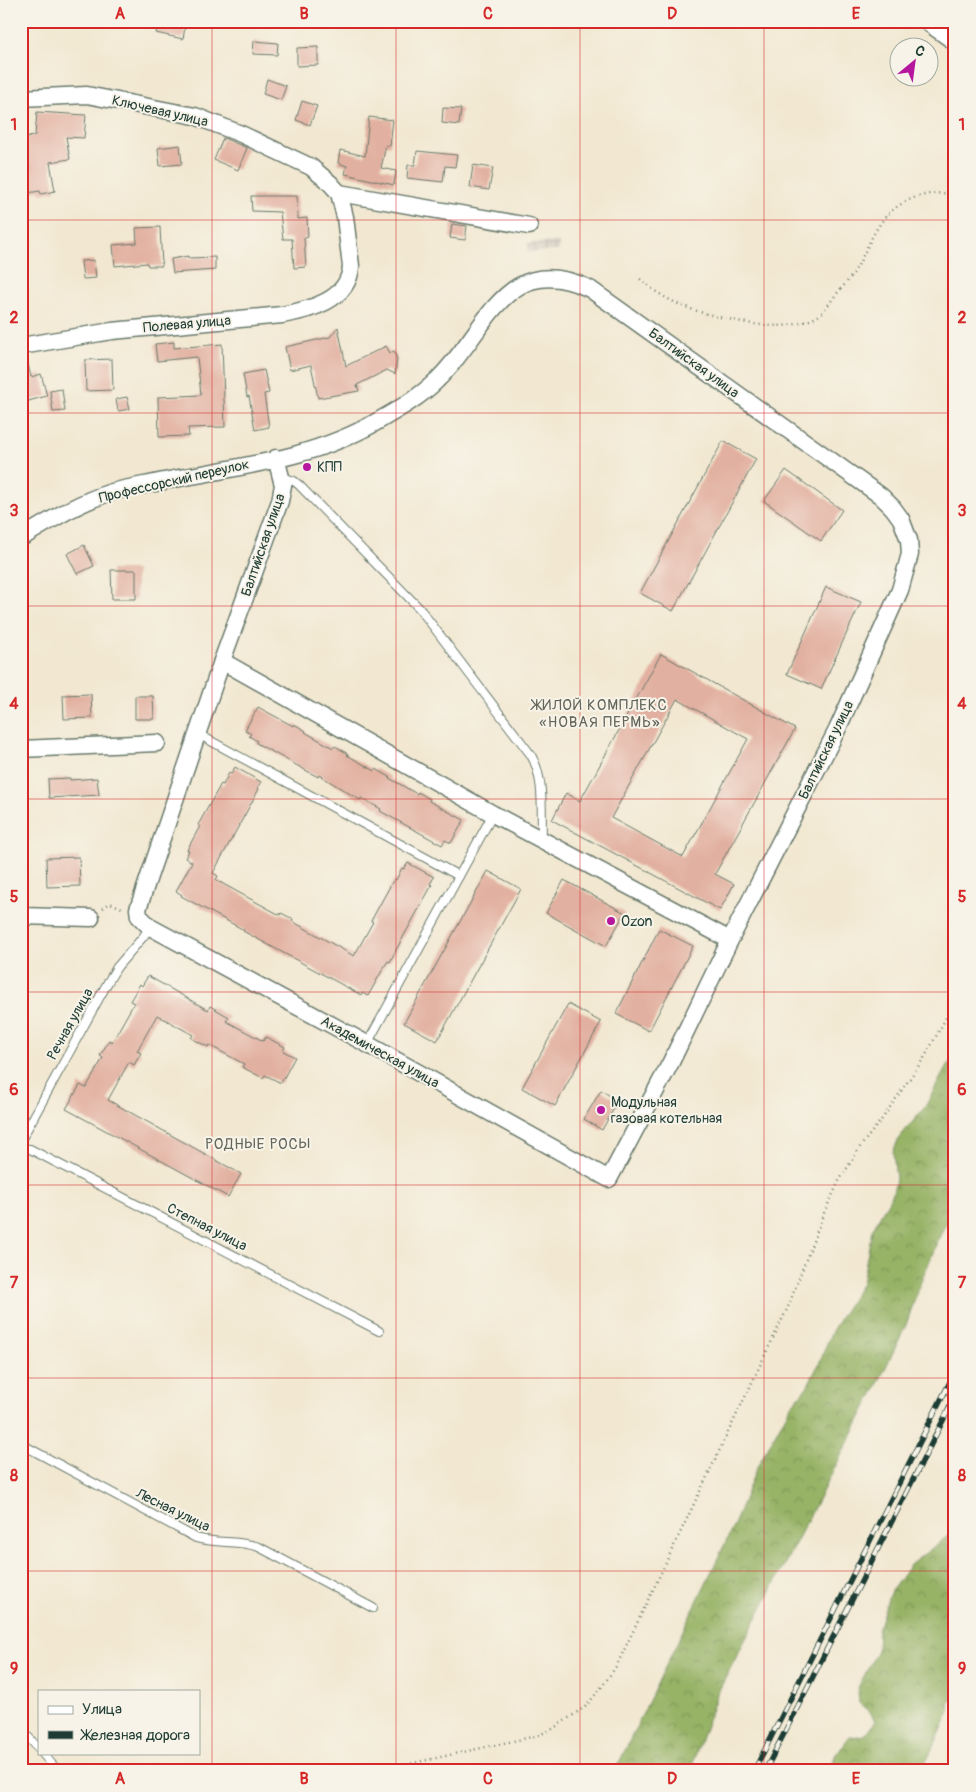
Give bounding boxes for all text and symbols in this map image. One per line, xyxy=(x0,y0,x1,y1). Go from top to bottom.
text: A xyxy=(115,4,126,24)
text: B xyxy=(299,4,309,24)
text: C xyxy=(483,4,493,24)
text: D xyxy=(667,4,677,24)
text: E xyxy=(852,4,861,24)
north arrow xyxy=(888,38,938,88)
text: С xyxy=(912,42,928,61)
street label: Ключевая улица xyxy=(110,92,210,130)
text: 1 xyxy=(11,115,17,135)
text: 1 xyxy=(959,115,965,135)
text: 2 xyxy=(10,308,19,328)
text: 2 xyxy=(958,308,967,328)
street label: Полевая улица xyxy=(142,312,232,336)
street label: Балтийская улица xyxy=(645,325,743,401)
street label: Профессорский переулок xyxy=(97,455,251,507)
place label: КПП xyxy=(317,459,342,476)
marker: КПП xyxy=(301,461,313,473)
street label: Балтийская улица xyxy=(237,491,289,599)
text: 3 xyxy=(10,501,19,521)
text: 3 xyxy=(958,501,967,521)
text: 4 xyxy=(9,694,19,714)
text: 4 xyxy=(957,694,967,714)
district label: ЖИЛОЙ КОМПЛЕКС «НОВАЯ ПЕРМЬ» xyxy=(530,696,668,732)
street label: Балтийская улица xyxy=(795,698,857,802)
text: 5 xyxy=(10,887,19,907)
text: 5 xyxy=(958,887,967,907)
place label: Ozon xyxy=(621,913,653,930)
marker: Ozon xyxy=(605,915,617,927)
street label: Речная улица xyxy=(43,985,97,1063)
street label: Академическая улица xyxy=(318,1012,442,1092)
text: 6 xyxy=(9,1080,19,1100)
text: 6 xyxy=(957,1080,967,1100)
place label: Модульная газовая котельная xyxy=(611,1094,722,1127)
marker: Модульная газовая котельная xyxy=(595,1104,607,1116)
district label: РОДНЫЕ РОСЫ xyxy=(205,1135,311,1154)
street label: Степная улица xyxy=(164,1200,250,1254)
text: 7 xyxy=(10,1273,19,1293)
text: 7 xyxy=(958,1273,967,1293)
text: 8 xyxy=(10,1466,18,1486)
text: 8 xyxy=(958,1466,966,1486)
street label: Лесная улица xyxy=(132,1484,213,1535)
text: 9 xyxy=(10,1659,18,1679)
text: 9 xyxy=(958,1659,966,1679)
legend xyxy=(38,1690,200,1754)
text: Улица xyxy=(82,1700,122,1719)
text: Железная дорога xyxy=(80,1726,190,1745)
text: A xyxy=(115,1769,126,1789)
text: B xyxy=(299,1769,309,1789)
text: C xyxy=(483,1769,493,1789)
text: D xyxy=(667,1769,677,1789)
text: E xyxy=(852,1769,861,1789)

